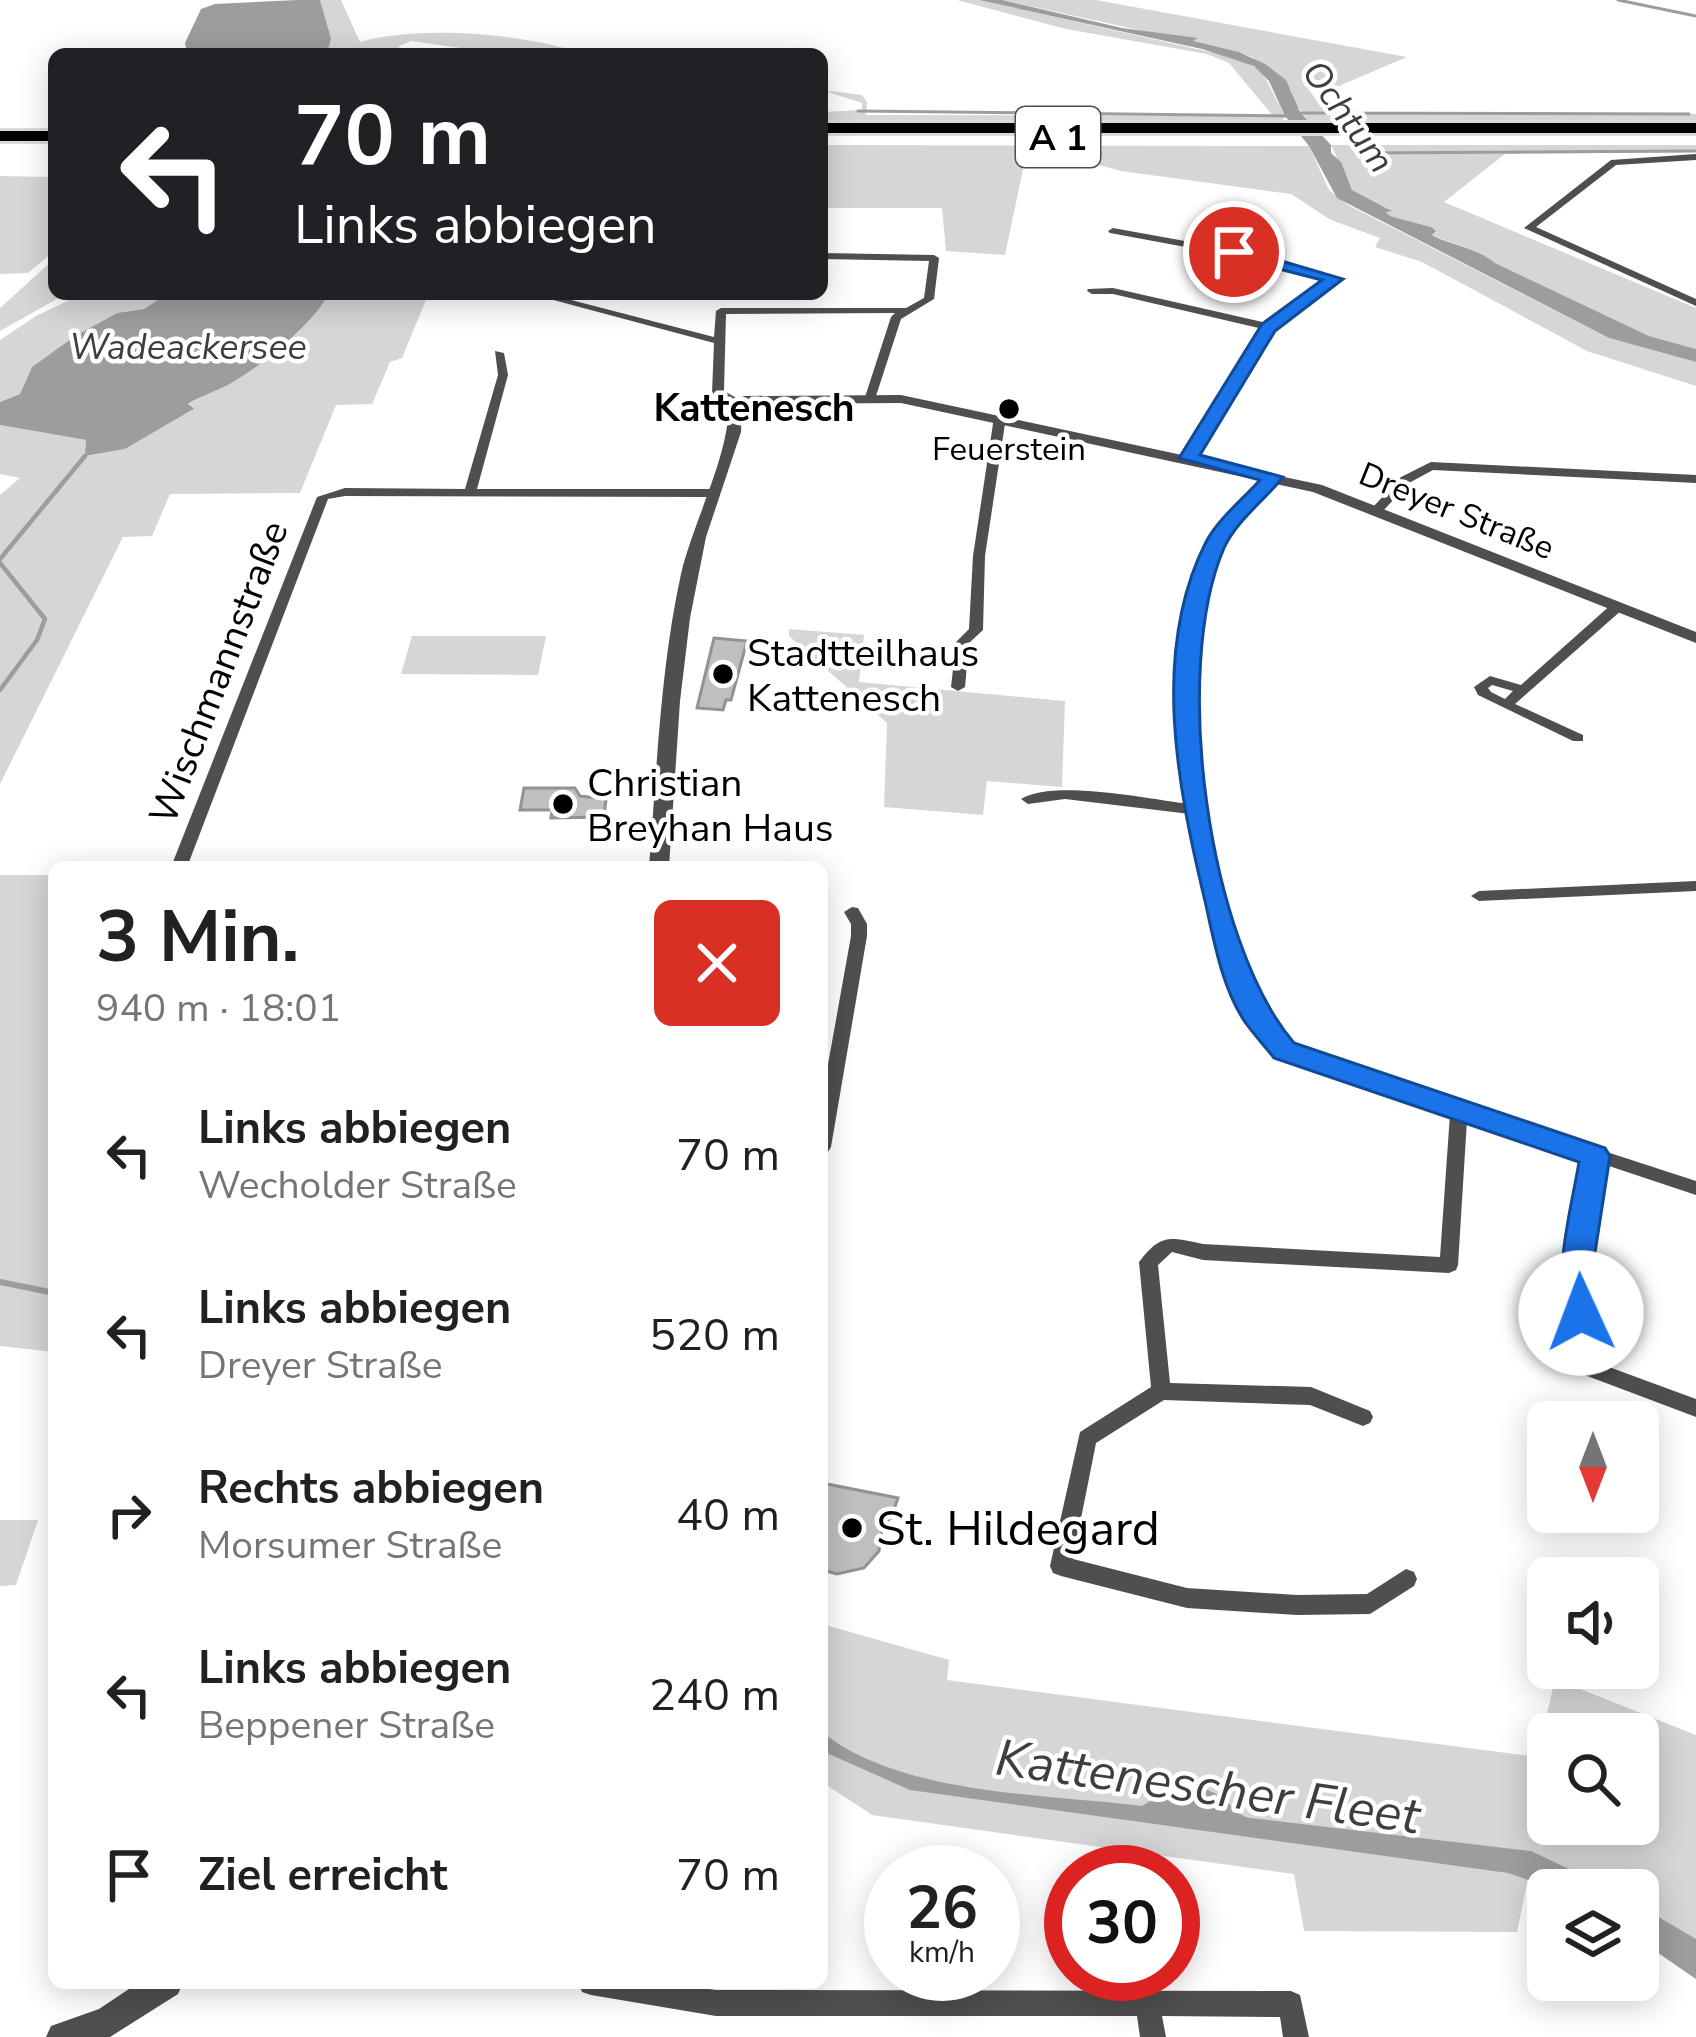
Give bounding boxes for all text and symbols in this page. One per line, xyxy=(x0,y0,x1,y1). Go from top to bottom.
water label: Ochtum xyxy=(1290,51,1405,183)
text: 70 m xyxy=(294,79,491,194)
icon: left xyxy=(96,96,252,252)
road number: A 1 xyxy=(1016,107,1100,167)
text: Links abbiegen xyxy=(294,188,657,262)
pin xyxy=(1183,201,1285,303)
icon: arrive xyxy=(1201,219,1267,285)
water label: Wadeackersee xyxy=(69,323,307,372)
district label: Kattenesch xyxy=(653,382,855,435)
marker: Feuerstein xyxy=(996,396,1022,422)
place label: Feuerstein xyxy=(932,427,1086,472)
street label: Dreyer Straße xyxy=(1352,452,1561,571)
street label: Wischmannstraße xyxy=(137,513,302,832)
place label: Stadtteilhaus Kattenesch xyxy=(747,627,979,725)
marker: Stadtteilhaus Kattenesch xyxy=(710,661,736,687)
place label: Christian Breyhan Haus xyxy=(587,757,834,855)
marker: Christian Breyhan Haus xyxy=(550,791,576,817)
text: 3 Min. xyxy=(96,888,299,986)
button: close xyxy=(654,900,780,1026)
text: 940 m · 18:01 xyxy=(96,982,341,1035)
text: Links abbiegen xyxy=(198,1098,511,1159)
icon: left xyxy=(96,1122,162,1188)
text: 70 m xyxy=(676,1125,780,1186)
text: Wecholder Straße xyxy=(198,1159,517,1212)
position arrow xyxy=(1518,1250,1644,1376)
text: Links abbiegen xyxy=(198,1278,511,1339)
icon: left xyxy=(96,1302,162,1368)
text: 520 m xyxy=(649,1305,780,1366)
text: Dreyer Straße xyxy=(198,1339,442,1392)
north arrow xyxy=(1527,1401,1659,1533)
map controls xyxy=(1527,1401,1659,2001)
text: Rechts abbiegen xyxy=(198,1458,544,1519)
icon: right xyxy=(96,1482,162,1548)
text: 40 m xyxy=(676,1485,780,1546)
place label: St. Hildegard xyxy=(876,1496,1160,1562)
marker: St. Hildegard xyxy=(839,1515,865,1541)
text: Morsumer Straße xyxy=(198,1519,502,1572)
button: sound xyxy=(1527,1557,1659,1689)
text: Links abbiegen xyxy=(198,1638,511,1699)
icon: left xyxy=(96,1662,162,1728)
text: 240 m xyxy=(649,1665,780,1726)
text: Beppener Straße xyxy=(198,1699,495,1752)
button: search xyxy=(1527,1713,1659,1845)
water label: Kattenescher Fleet xyxy=(991,1723,1426,1852)
icon: arrive xyxy=(96,1842,162,1908)
text: Ziel erreicht xyxy=(198,1845,448,1906)
text: 70 m xyxy=(676,1845,780,1906)
speed limit sign: 30 xyxy=(1044,1845,1200,2001)
text: 26 xyxy=(906,1867,978,1949)
button: layers xyxy=(1527,1869,1659,2001)
text: km/h xyxy=(909,1932,975,1973)

